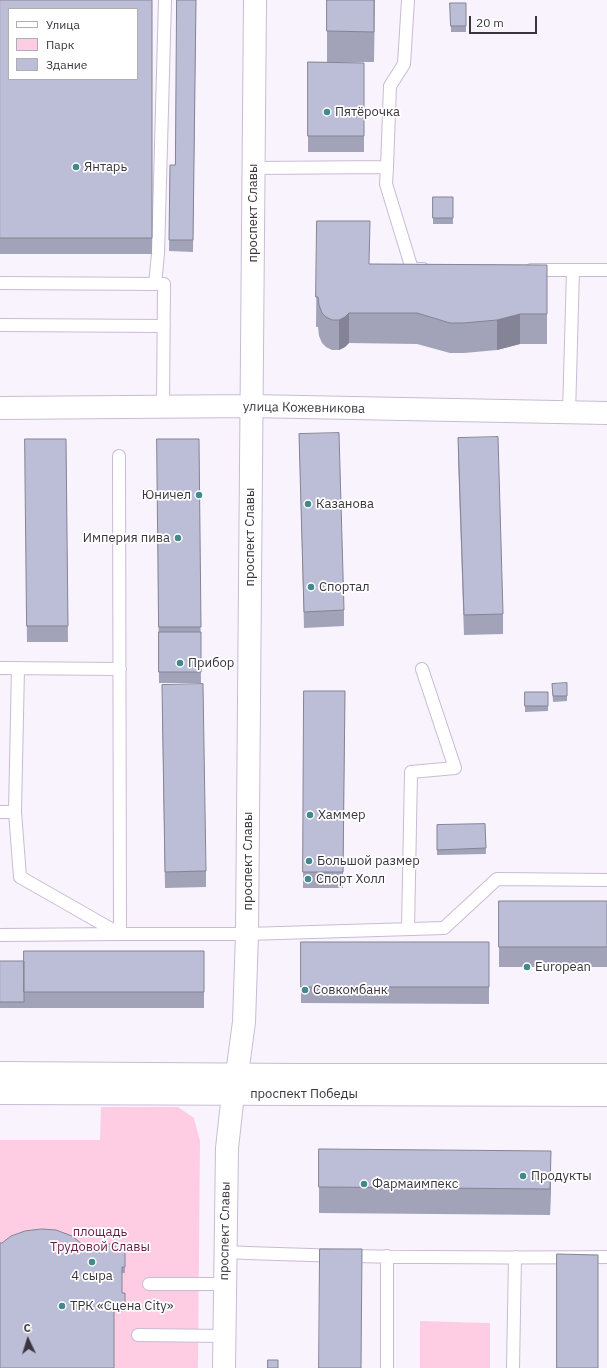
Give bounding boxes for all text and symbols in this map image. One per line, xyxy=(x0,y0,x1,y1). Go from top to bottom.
legend xyxy=(8,8,138,80)
scale bar xyxy=(471,8,539,34)
text: 20 m xyxy=(476,15,504,30)
text: Улица xyxy=(46,17,80,32)
text: Парк xyxy=(46,37,74,52)
text: Здание xyxy=(46,57,87,72)
place label: Пятёрочка xyxy=(335,104,400,120)
marker: Пятёрочка xyxy=(322,107,332,117)
place label: Янтарь xyxy=(84,159,127,175)
marker: Янтарь xyxy=(71,162,81,172)
street label: проспект Славы xyxy=(245,164,261,262)
street label: улица Кожевникова xyxy=(243,399,365,417)
place label: Юничел xyxy=(142,487,191,503)
street label: проспект Славы xyxy=(242,488,258,586)
marker: Юничел xyxy=(194,490,204,500)
place label: Казанова xyxy=(316,496,374,512)
marker: Казанова xyxy=(303,499,313,509)
place label: Империя пива xyxy=(83,530,170,546)
marker: Империя пива xyxy=(173,533,183,543)
place label: Спортал xyxy=(319,579,370,595)
marker: Спортал xyxy=(306,582,316,592)
place label: Прибор xyxy=(188,655,234,671)
marker: Прибор xyxy=(175,658,185,668)
place label: Хаммер xyxy=(318,807,366,823)
marker: Хаммер xyxy=(305,810,315,820)
street label: проспект Славы xyxy=(240,812,256,910)
place label: Большой размер xyxy=(317,853,420,869)
marker: Большой размер xyxy=(304,856,314,866)
place label: Спорт Холл xyxy=(316,871,385,887)
marker: Спорт Холл xyxy=(303,874,313,884)
place label: European xyxy=(535,959,591,975)
marker: European xyxy=(522,962,532,972)
place label: Совкомбанк xyxy=(313,982,388,998)
marker: Совкомбанк xyxy=(300,985,310,995)
street label: проспект Победы xyxy=(250,1086,358,1102)
place label: Продукты xyxy=(531,1168,592,1184)
marker: Продукты xyxy=(518,1171,528,1181)
place label: Фармаимпекс xyxy=(372,1176,458,1192)
marker: Фармаимпекс xyxy=(359,1179,369,1189)
street label: проспект Славы xyxy=(216,1181,234,1281)
park label: площадь Трудовой Славы xyxy=(50,1224,150,1255)
marker: 4 сыра xyxy=(87,1257,97,1267)
place label: 4 сыра xyxy=(71,1268,113,1284)
place label: ТРК «Сцена City» xyxy=(70,1298,173,1314)
marker: ТРК «Сцена City» xyxy=(57,1301,67,1311)
north arrow xyxy=(8,1320,48,1360)
text: С xyxy=(23,1321,31,1335)

